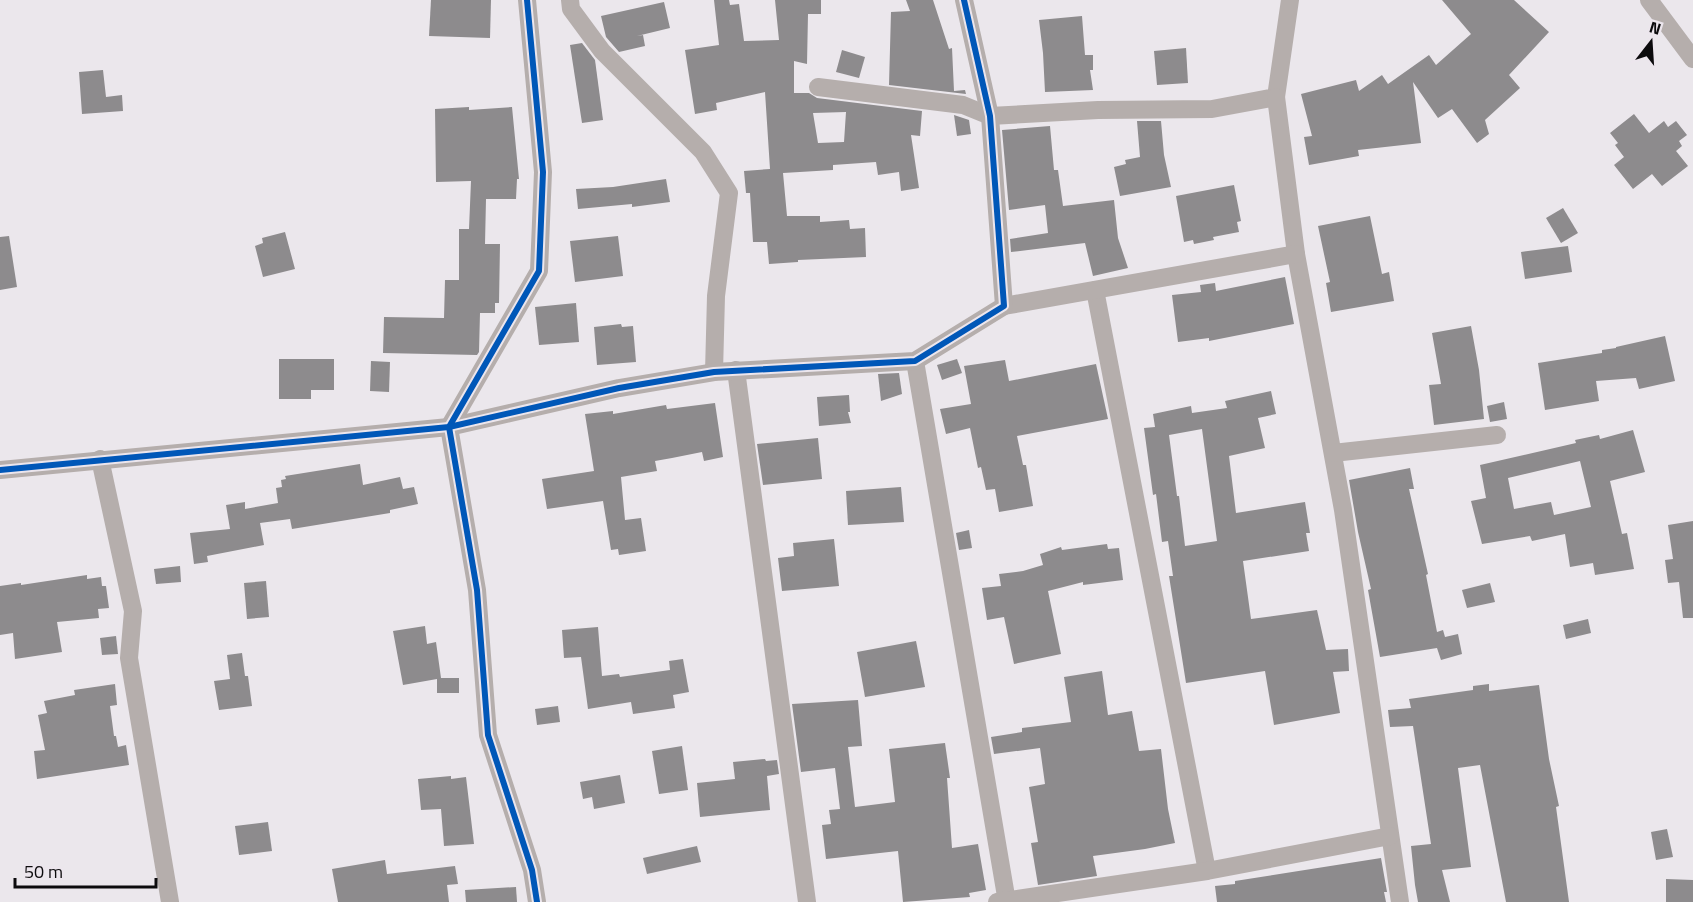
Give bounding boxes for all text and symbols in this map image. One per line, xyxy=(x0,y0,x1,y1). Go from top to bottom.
north arrow xyxy=(1621,12,1681,72)
text: N xyxy=(1647,15,1664,41)
scale bar xyxy=(15,851,156,889)
text: 50 m xyxy=(24,858,63,885)

